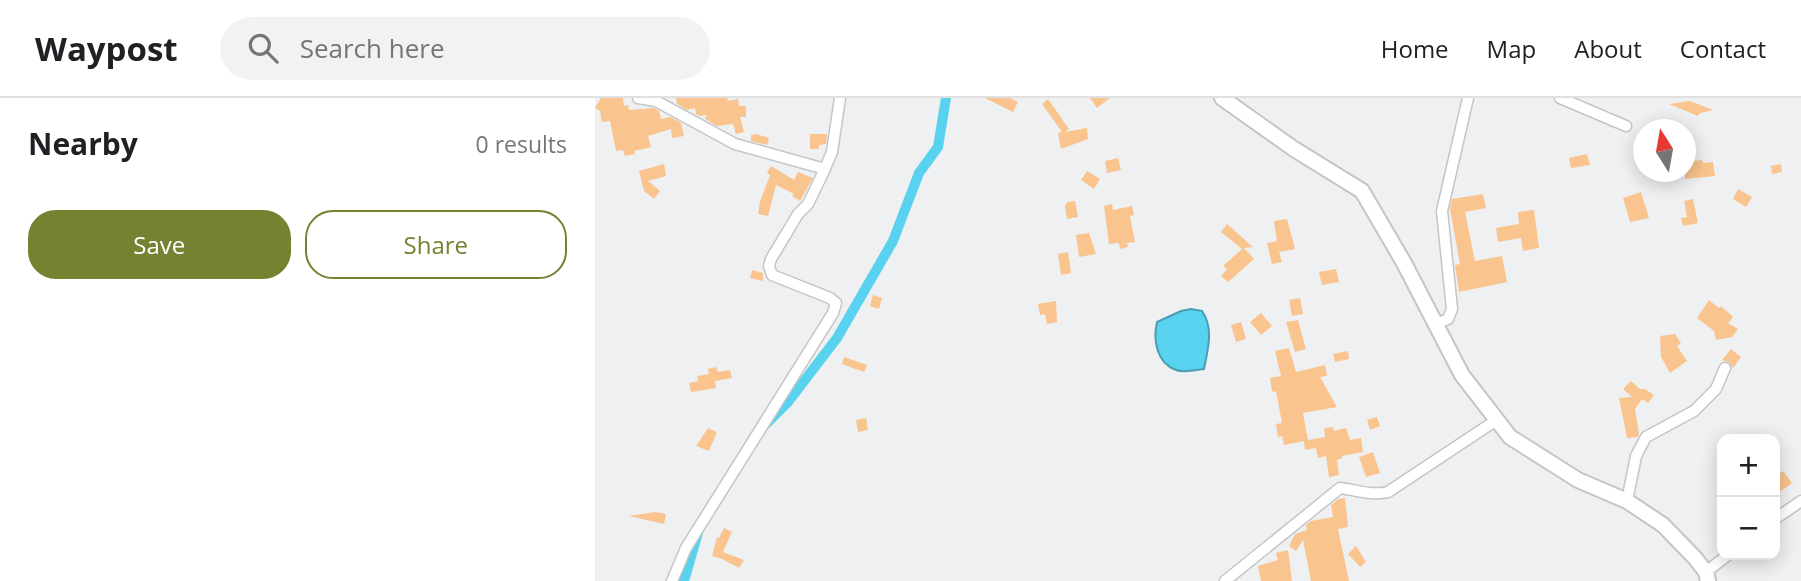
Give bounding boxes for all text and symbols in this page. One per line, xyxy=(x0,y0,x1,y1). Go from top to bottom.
search box xyxy=(220,17,710,80)
text: Waypost xyxy=(35,26,178,71)
icon: search xyxy=(244,29,282,67)
text: Search here xyxy=(300,30,445,66)
text: Home xyxy=(1381,32,1449,65)
text: Map xyxy=(1487,32,1536,65)
text: About xyxy=(1574,32,1642,65)
text: Contact xyxy=(1680,32,1766,65)
north arrow xyxy=(1633,119,1696,182)
text: Nearby xyxy=(28,123,138,164)
text: 0 results xyxy=(476,128,567,160)
button: Save xyxy=(28,210,291,279)
button: Share xyxy=(305,210,567,279)
map controls xyxy=(1717,434,1780,560)
button: + xyxy=(1717,434,1780,497)
button: − xyxy=(1717,497,1780,560)

